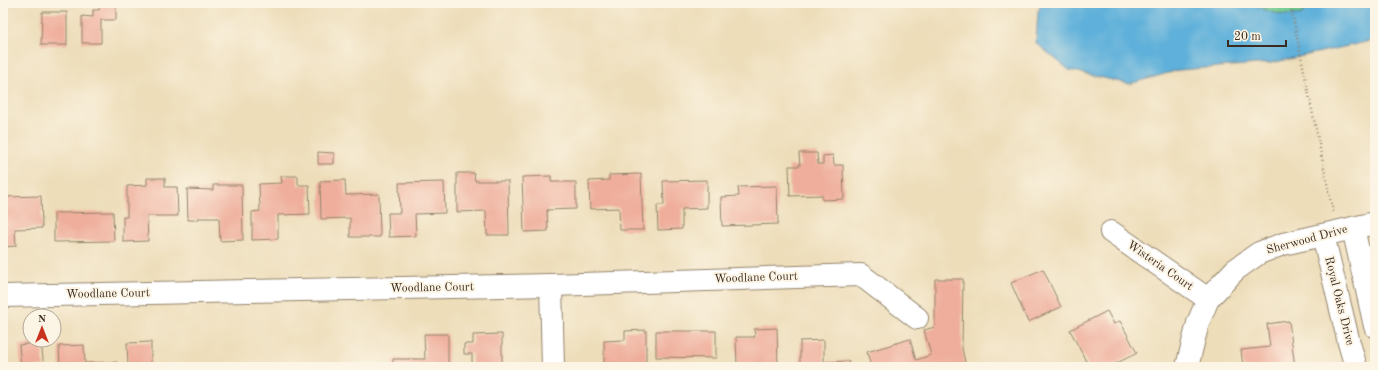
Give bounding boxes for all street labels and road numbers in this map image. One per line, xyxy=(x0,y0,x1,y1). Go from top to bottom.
street label: Sherwood Drive xyxy=(1265,223,1349,257)
street label: Wisteria Court xyxy=(1125,239,1195,293)
street label: Royal Oaks Drive xyxy=(1322,255,1356,347)
street label: Woodlane Court xyxy=(714,271,798,285)
street label: Woodlane Court xyxy=(390,281,474,295)
street label: Woodlane Court xyxy=(66,287,150,301)

